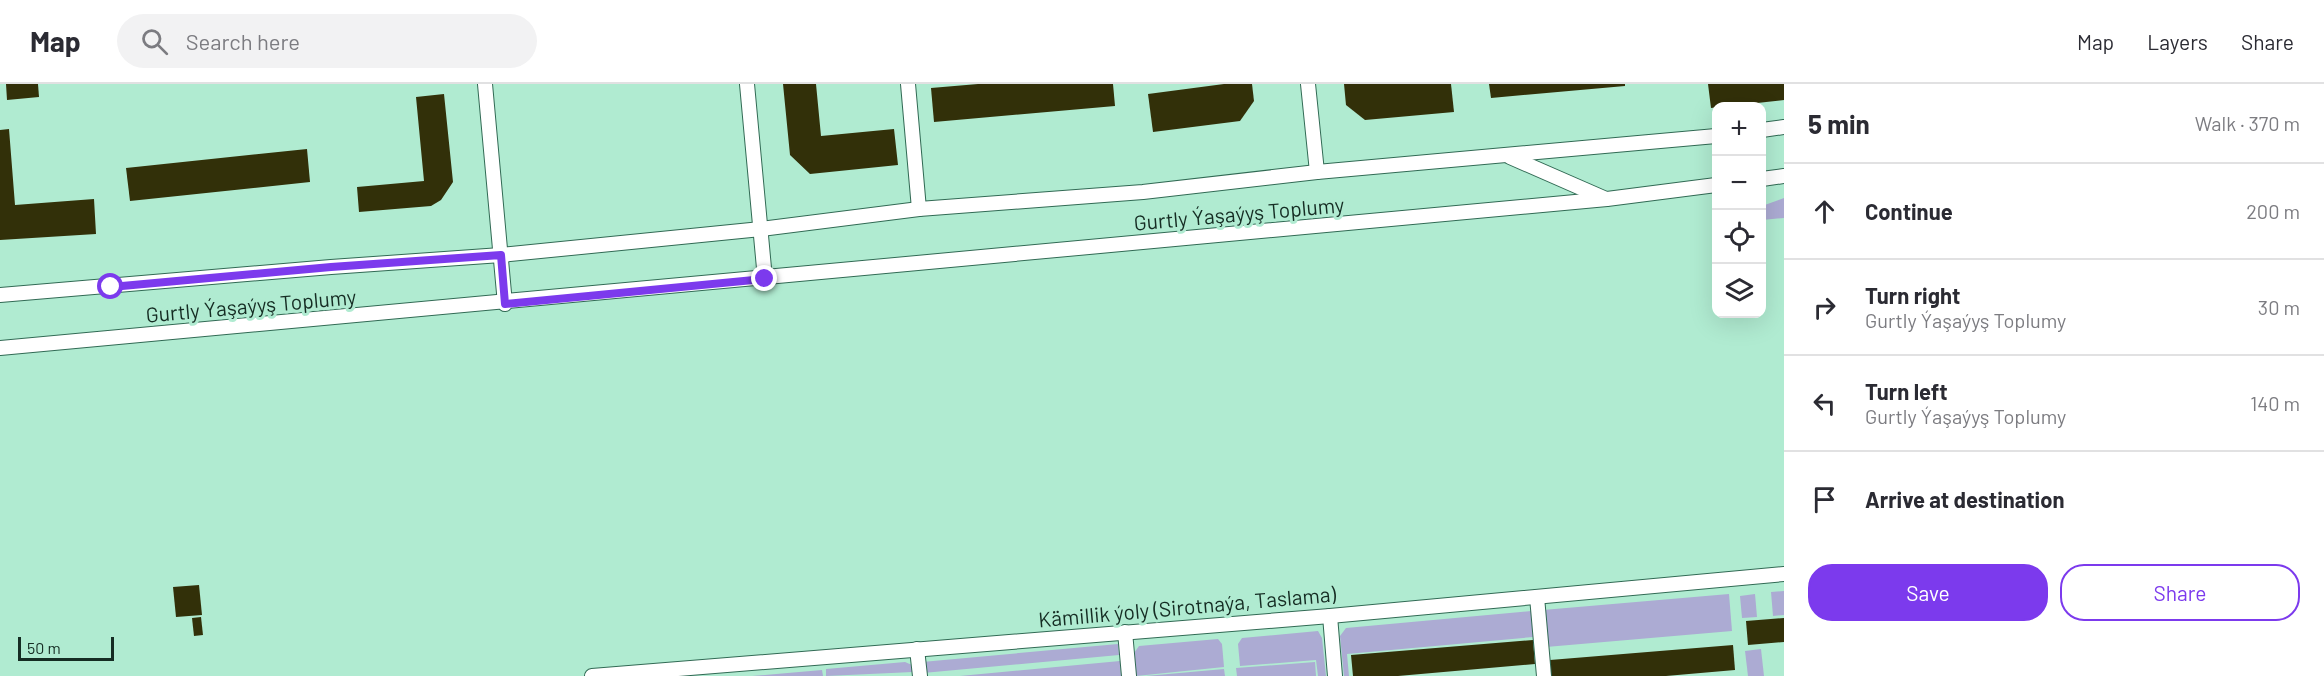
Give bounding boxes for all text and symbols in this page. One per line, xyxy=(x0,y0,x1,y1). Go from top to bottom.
search box xyxy=(117,14,537,68)
text: Map xyxy=(30,24,81,58)
icon: search xyxy=(138,25,171,58)
text: Search here xyxy=(186,28,300,54)
text: Map xyxy=(2077,29,2114,54)
text: Layers xyxy=(2147,29,2208,54)
text: Share xyxy=(2241,29,2294,54)
map controls xyxy=(1712,102,1766,318)
button: + xyxy=(1712,102,1766,156)
text: 5 min xyxy=(1808,108,1870,139)
text: Walk · 370 m xyxy=(2195,111,2300,135)
button: − xyxy=(1712,156,1766,210)
street label: Gurtly Ýaşaýyş Toplumy xyxy=(1133,191,1346,235)
icon: ahead xyxy=(1808,195,1841,228)
text: Continue xyxy=(1865,198,1953,224)
text: 200 m xyxy=(2246,199,2300,223)
button: locate xyxy=(1712,210,1766,264)
button: layers xyxy=(1712,264,1766,318)
route end xyxy=(751,265,777,291)
route start xyxy=(97,273,123,299)
text: Turn right xyxy=(1865,282,1960,308)
street label: Gurtly Ýaşaýyş Toplumy xyxy=(145,283,358,327)
icon: right xyxy=(1808,291,1841,324)
text: 30 m xyxy=(2258,295,2300,319)
text: Gurtly Ýaşaýyş Toplumy xyxy=(1865,308,2066,332)
text: Turn left xyxy=(1865,378,1948,404)
icon: left xyxy=(1808,387,1841,420)
text: 140 m xyxy=(2250,391,2300,415)
text: Gurtly Ýaşaýyş Toplumy xyxy=(1865,404,2066,428)
icon: arrive xyxy=(1808,483,1841,516)
text: Arrive at destination xyxy=(1865,486,2064,512)
button: Save xyxy=(1808,564,2048,621)
button: Share xyxy=(2060,564,2300,621)
street label: Kämillik ýoly (Sirotnaýa, Taslama) xyxy=(1037,580,1337,631)
scale bar xyxy=(18,634,114,662)
text: 50 m xyxy=(27,638,61,657)

